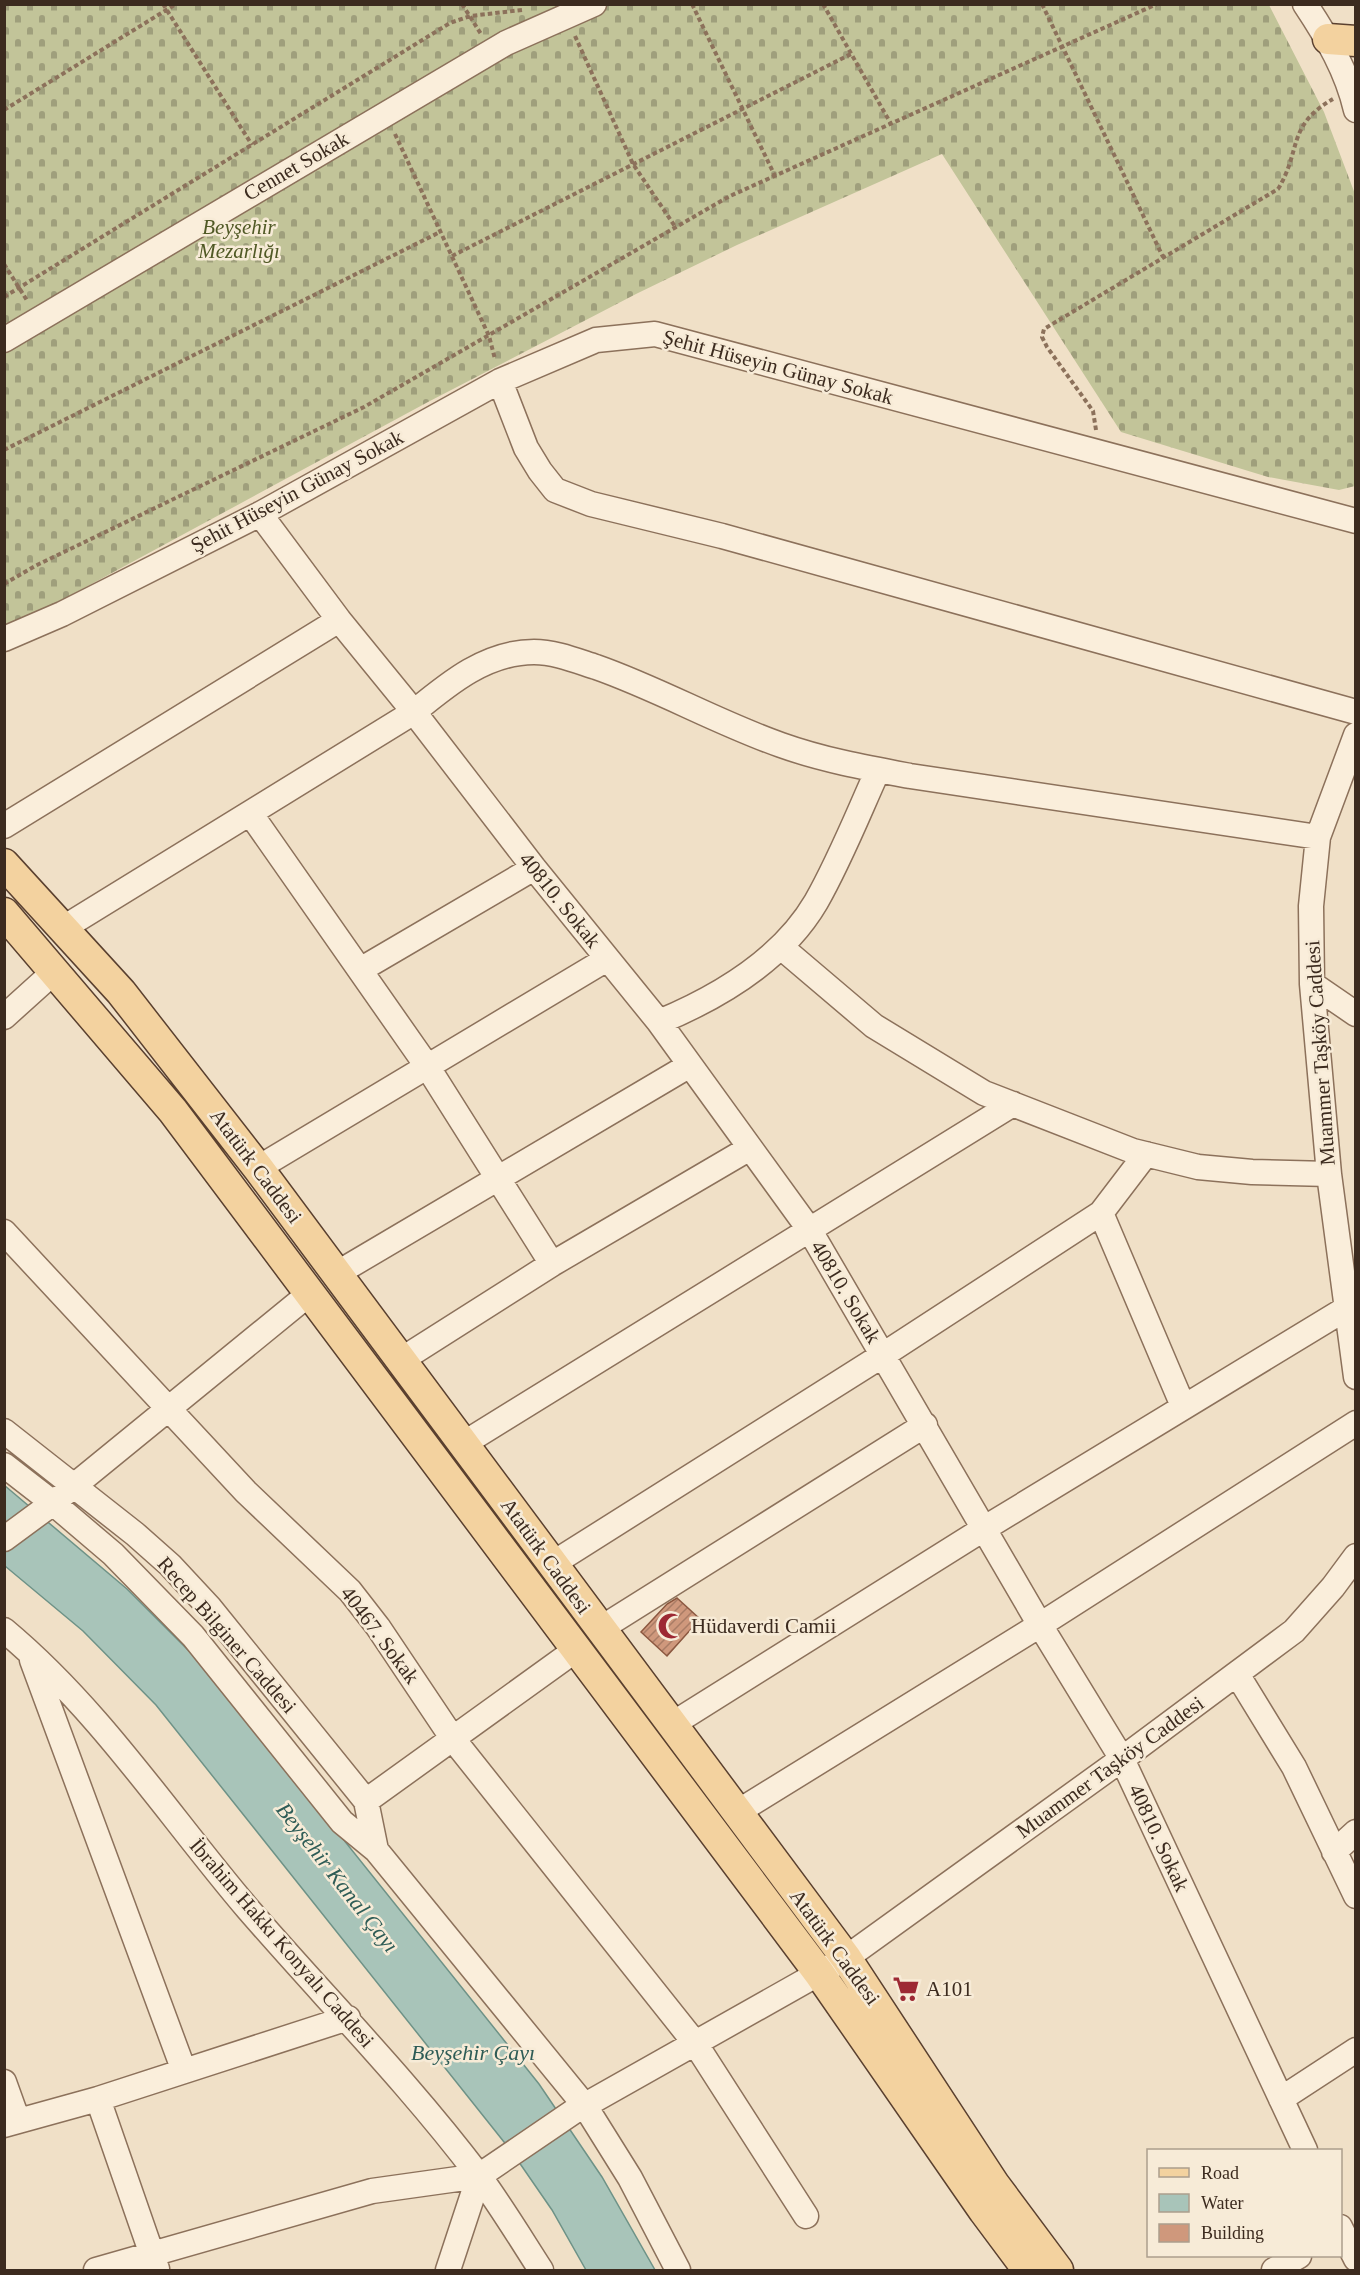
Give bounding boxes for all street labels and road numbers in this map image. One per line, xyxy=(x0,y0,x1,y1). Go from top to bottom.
street label: Cennet Sokak xyxy=(239,126,353,206)
street label: Şehit Hüseyin Günay Sokak xyxy=(660,325,896,409)
street label: Şehit Hüseyin Günay Sokak xyxy=(187,424,408,557)
street label: 40810. Sokak xyxy=(514,848,606,953)
street label: Muammer Taşköy Caddesi xyxy=(1300,939,1340,1166)
street label: Atatürk Caddesi xyxy=(205,1104,307,1228)
street label: 40810. Sokak xyxy=(806,1236,886,1348)
street label: Atatürk Caddesi xyxy=(496,1494,596,1619)
street label: Recep Bilginer Caddesi xyxy=(153,1552,302,1718)
street label: 40467. Sokak xyxy=(336,1582,425,1689)
street label: Muammer Taşköy Caddesi xyxy=(1012,1691,1208,1843)
street label: 40810. Sokak xyxy=(1124,1781,1194,1896)
street label: İbrahim Hakkı Konyalı Caddesi xyxy=(185,1834,379,2052)
street label: Atatürk Caddesi xyxy=(785,1885,885,2010)

